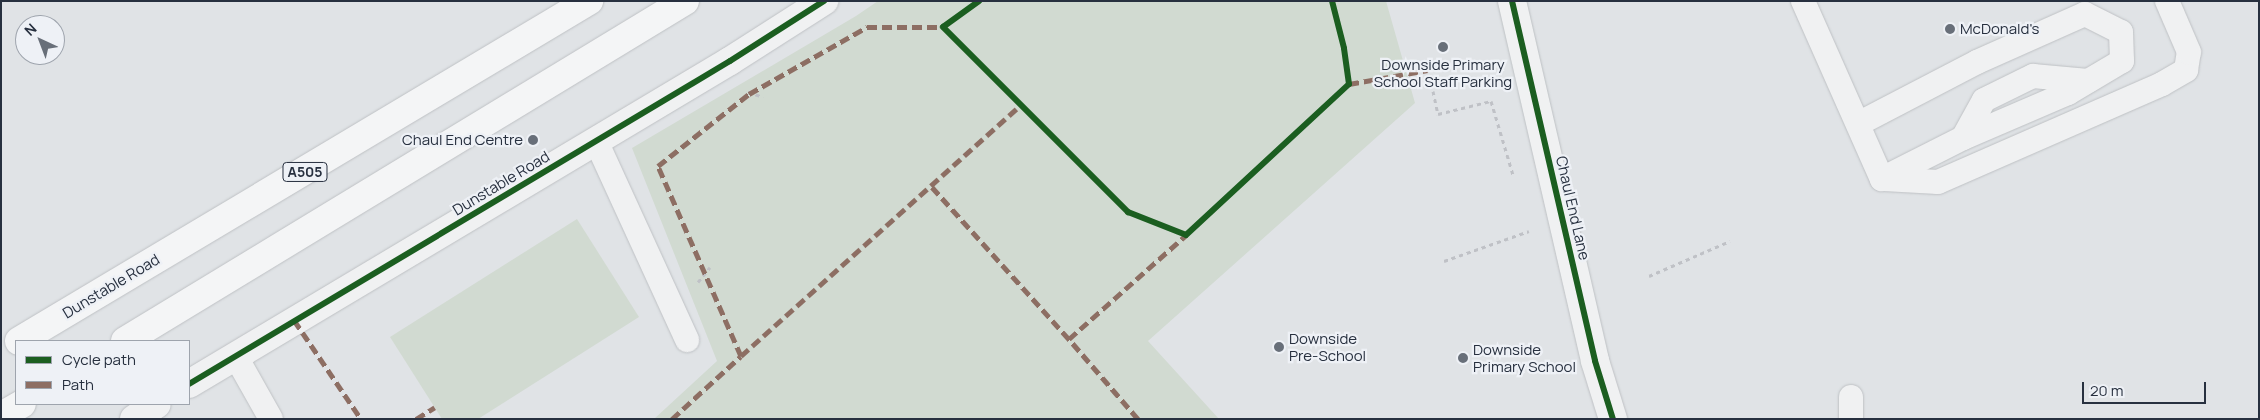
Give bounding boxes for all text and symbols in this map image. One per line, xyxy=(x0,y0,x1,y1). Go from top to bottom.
north arrow xyxy=(15,15,65,65)
text: N xyxy=(20,19,40,40)
place label: McDonald's xyxy=(1960,20,2039,38)
marker: McDonald's xyxy=(1944,23,1956,35)
marker: Downside Primary School Staff Parking xyxy=(1437,41,1449,53)
place label: Downside Primary School Staff Parking xyxy=(1374,55,1512,90)
place label: Chaul End Centre xyxy=(402,131,523,149)
marker: Chaul End Centre xyxy=(527,134,539,146)
street label: Dunstable Road xyxy=(449,147,553,219)
street label: Chaul End Lane xyxy=(1552,154,1594,262)
road number: A505 xyxy=(281,160,329,183)
street label: Dunstable Road xyxy=(59,250,163,322)
place label: Downside Pre-School xyxy=(1289,329,1366,364)
legend xyxy=(15,340,190,405)
place label: Downside Primary School xyxy=(1473,340,1576,375)
marker: Downside Pre-School xyxy=(1273,341,1285,353)
text: Cycle path xyxy=(62,349,136,370)
marker: Downside Primary School xyxy=(1457,352,1469,364)
scale bar xyxy=(2085,372,2209,404)
text: Path xyxy=(62,374,94,395)
text: 20 m xyxy=(2090,380,2123,401)

